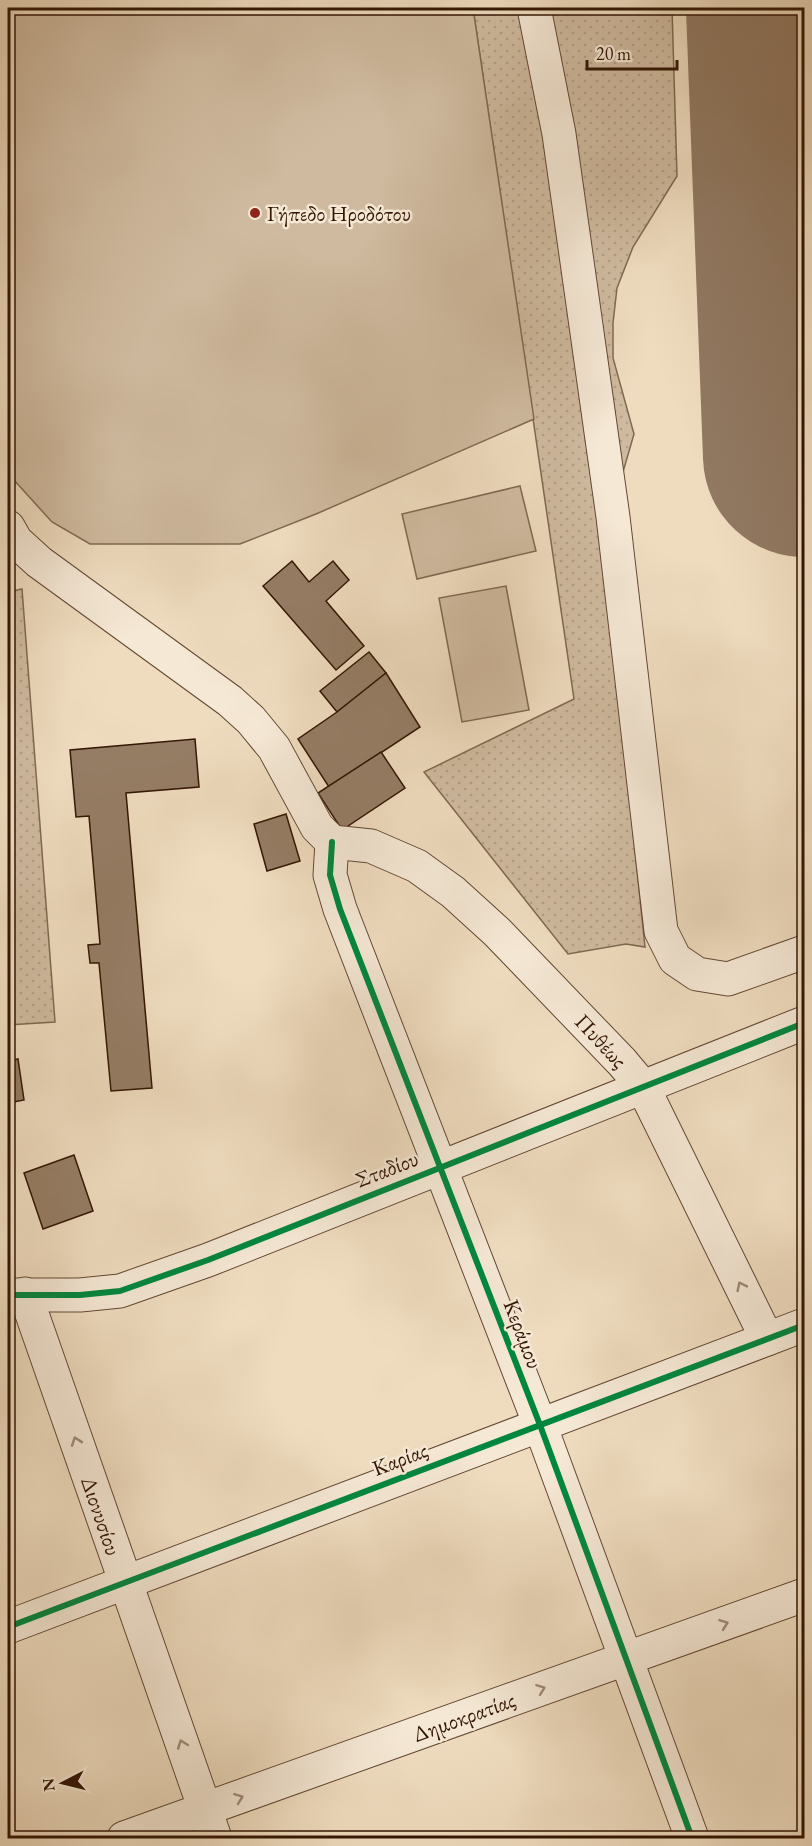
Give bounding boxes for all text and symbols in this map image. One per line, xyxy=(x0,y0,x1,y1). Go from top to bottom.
scale bar xyxy=(587,33,677,71)
text: 20 m xyxy=(596,42,631,65)
place label: Γήπεδο Ηροδότου xyxy=(267,199,411,228)
marker: Γήπεδο Ηροδότου xyxy=(248,206,262,220)
street label: Πυθέως xyxy=(568,1008,634,1074)
street label: Σταδίου xyxy=(351,1144,423,1194)
one-way arrow xyxy=(737,1282,748,1293)
street label: Κεράμου xyxy=(497,1295,549,1373)
street label: Καρίας xyxy=(368,1435,432,1483)
one-way arrow xyxy=(70,1436,83,1447)
street label: Διονυσίου xyxy=(74,1473,128,1559)
one-way arrow xyxy=(718,1618,729,1631)
one-way arrow xyxy=(535,1684,546,1697)
street label: Δημοκρατίας xyxy=(409,1685,519,1749)
one-way arrow xyxy=(176,1739,189,1750)
north arrow xyxy=(33,1753,93,1813)
text: N xyxy=(37,1777,60,1792)
one-way arrow xyxy=(233,1792,243,1805)

